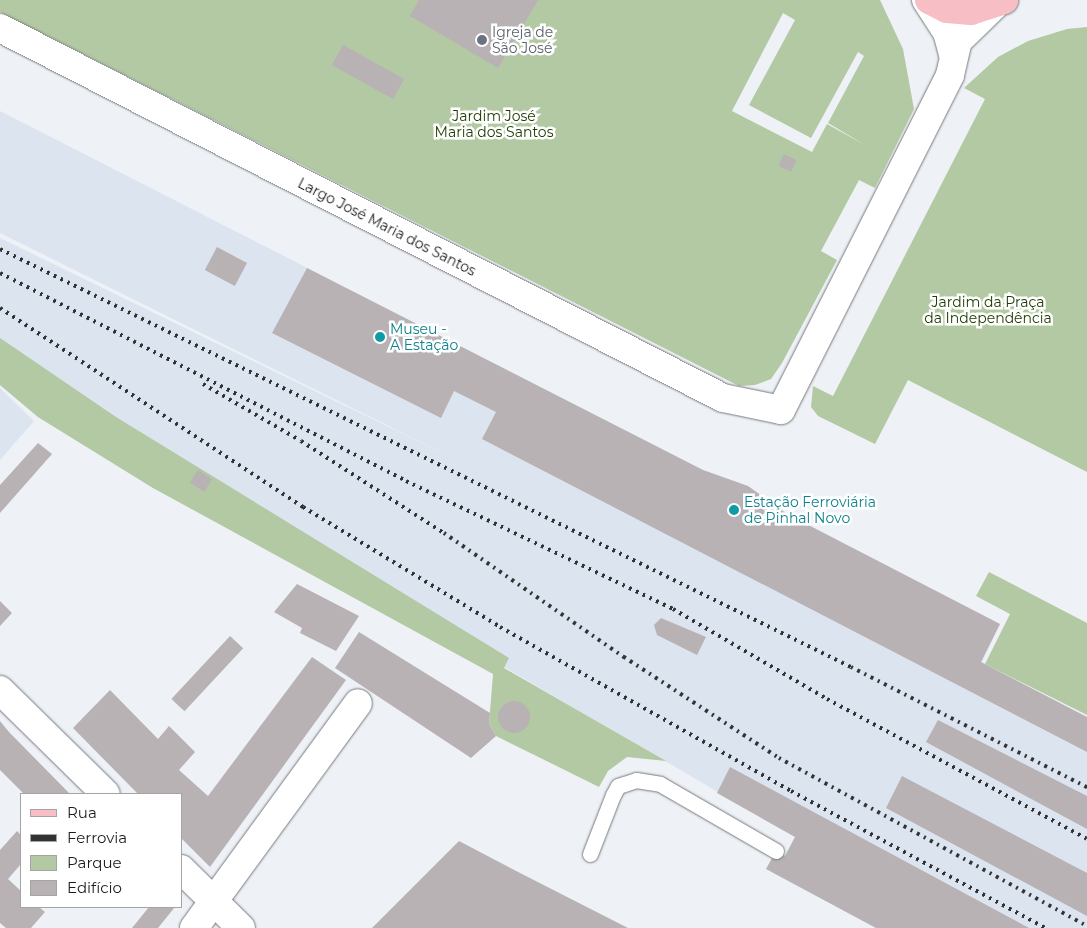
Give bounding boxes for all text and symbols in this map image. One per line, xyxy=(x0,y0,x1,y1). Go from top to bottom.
place label: Igreja de São José xyxy=(492,24,553,56)
marker: Igreja de São José xyxy=(476,34,488,46)
park label: Jardim José Maria dos Santos xyxy=(435,108,553,140)
street label: Largo José Maria dos Santos xyxy=(295,175,479,279)
park label: Jardim da Praça da Independência xyxy=(924,294,1052,326)
place label: Museu - A Estação xyxy=(390,321,458,354)
marker: Museu - A Estação xyxy=(374,331,386,343)
place label: Estação Ferroviária de Pinhal Novo xyxy=(744,494,876,526)
marker: Estação Ferroviária de Pinhal Novo xyxy=(728,504,740,516)
legend xyxy=(20,793,182,908)
text: Rua xyxy=(67,803,97,822)
text: Ferrovia xyxy=(67,828,127,847)
text: Parque xyxy=(67,853,122,872)
text: Edifício xyxy=(67,878,122,897)

